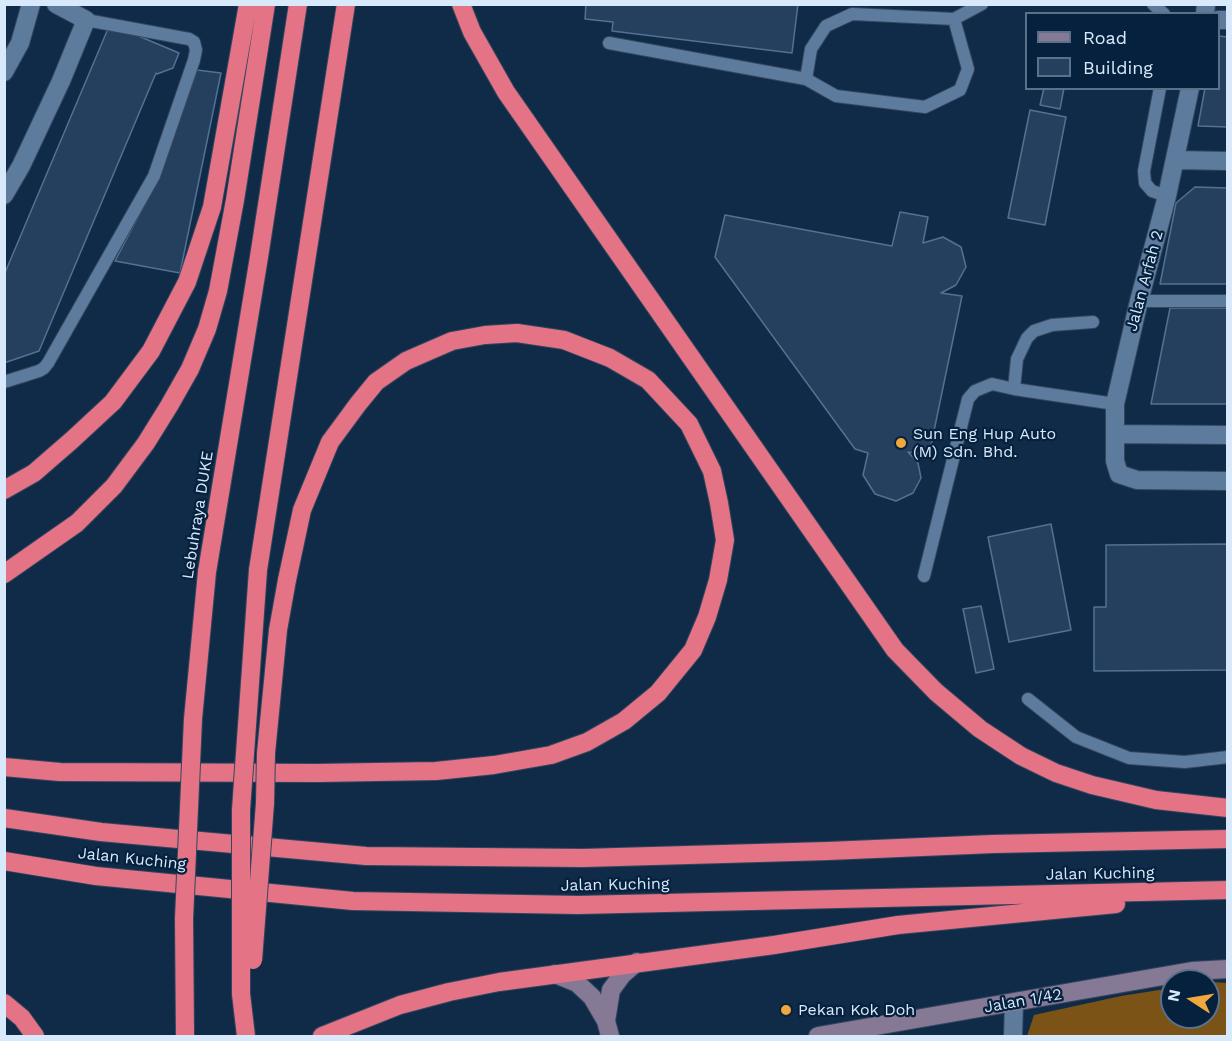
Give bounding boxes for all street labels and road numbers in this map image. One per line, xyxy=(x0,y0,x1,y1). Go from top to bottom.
street label: Jalan Arfah 2 xyxy=(1122,228,1168,334)
street label: Lebuhraya DUKE xyxy=(178,450,218,580)
street label: Jalan Kuching xyxy=(77,844,187,874)
street label: Jalan Kuching xyxy=(1046,863,1154,885)
street label: Jalan Kuching xyxy=(561,874,669,896)
street label: Jalan 1/42 xyxy=(983,985,1063,1017)

